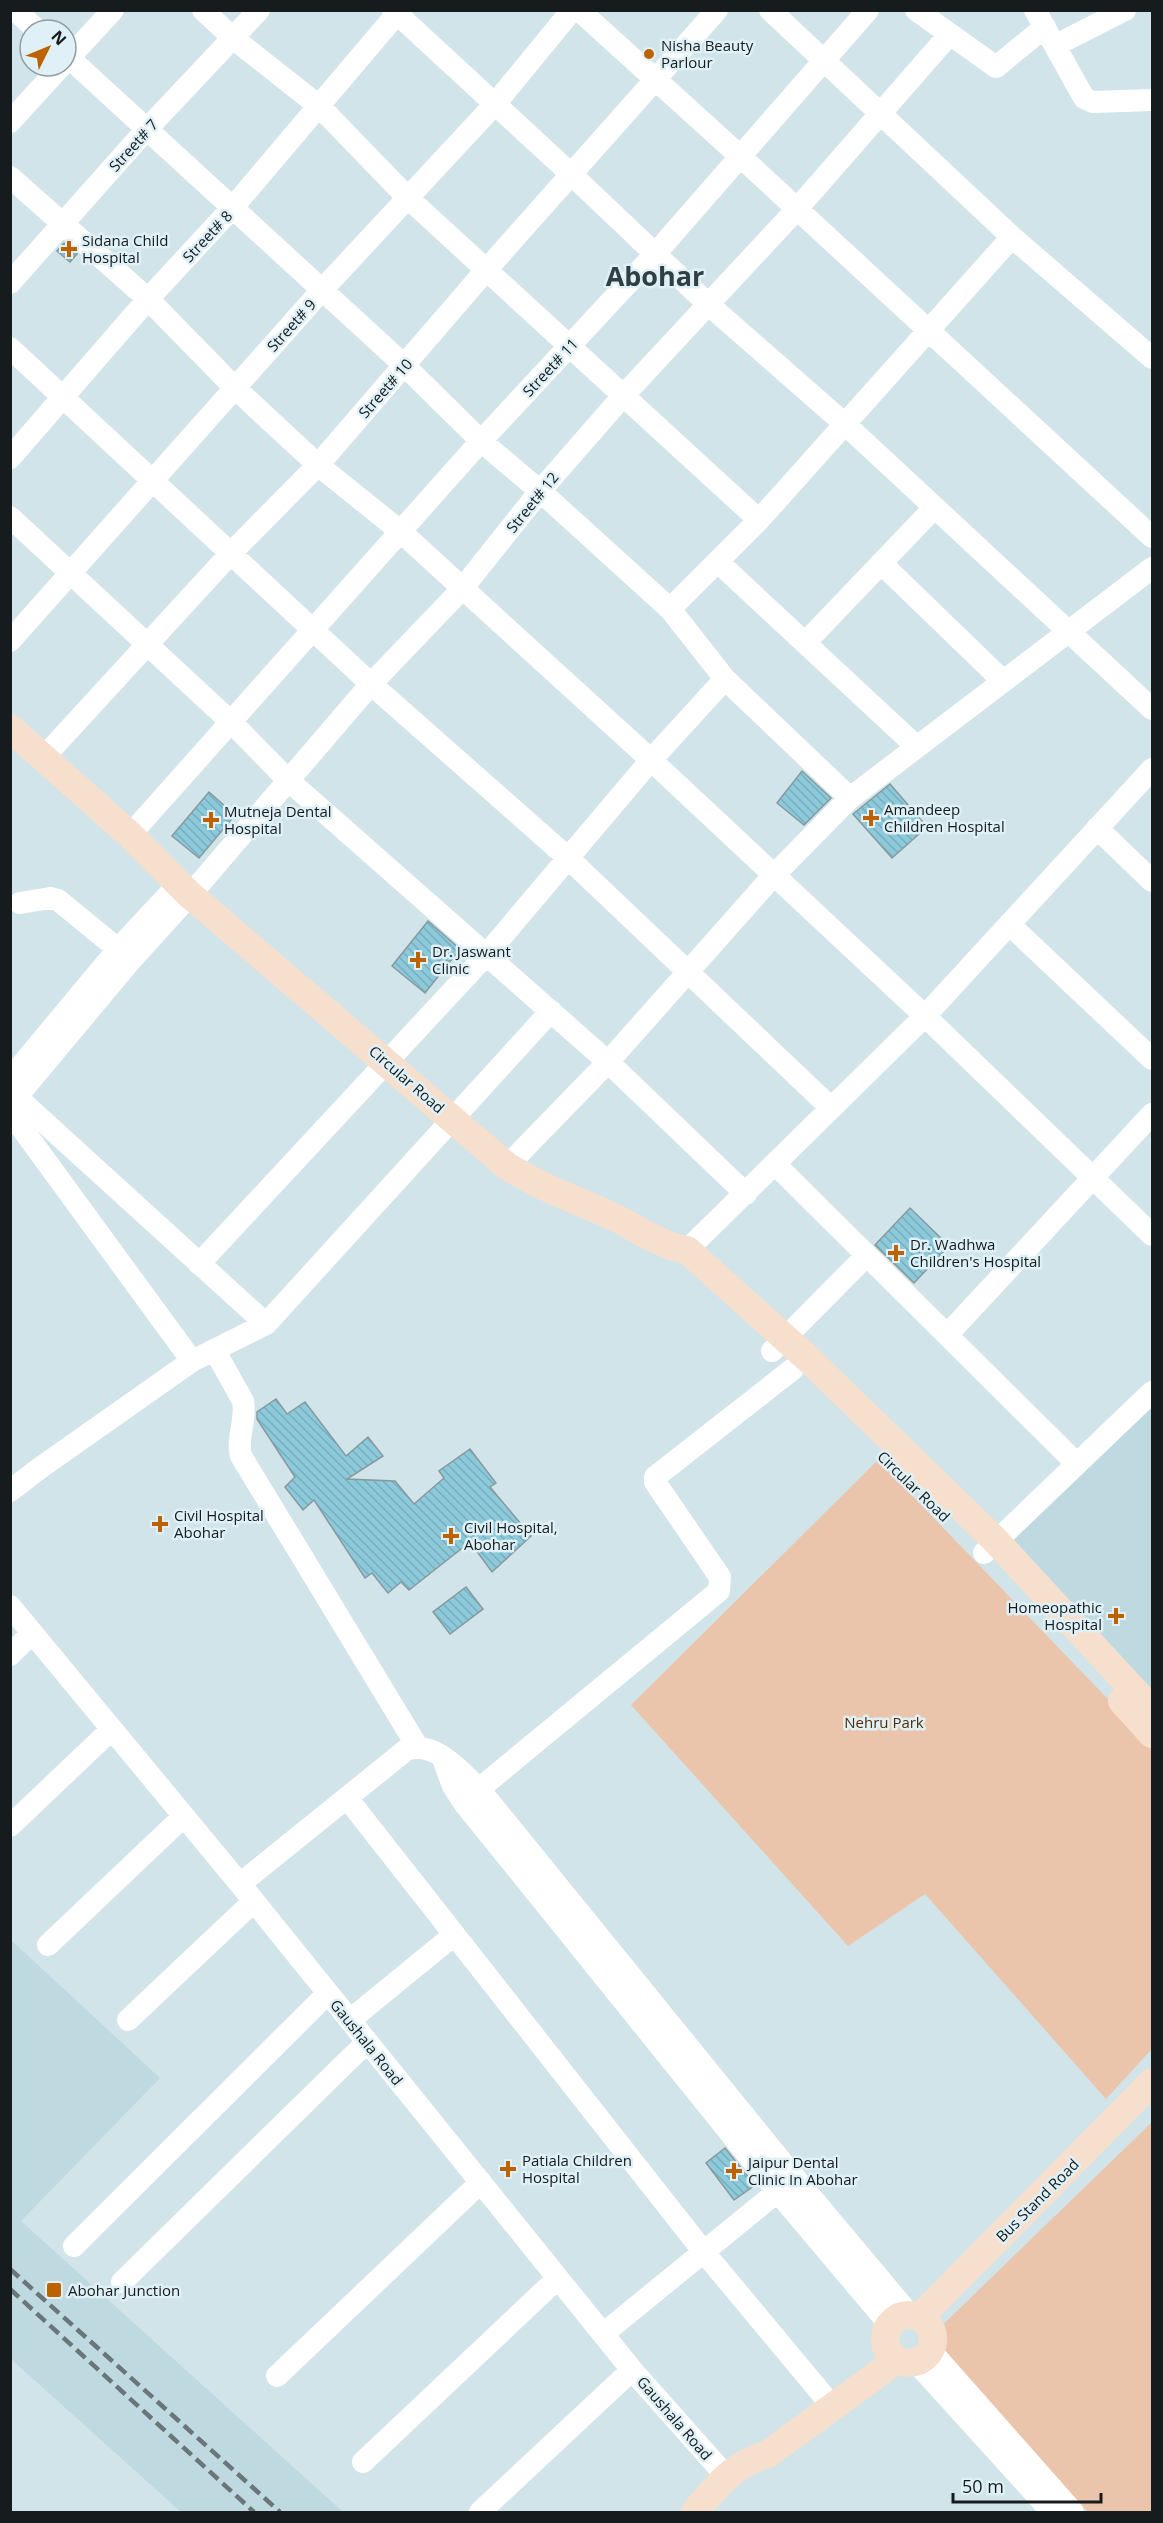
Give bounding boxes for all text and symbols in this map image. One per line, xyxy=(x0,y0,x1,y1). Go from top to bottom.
north arrow xyxy=(18,18,78,78)
text: N xyxy=(46,26,71,50)
place label: Nisha Beauty Parlour xyxy=(661,35,754,72)
marker: Nisha Beauty Parlour xyxy=(642,47,656,61)
street label: Street# 7 xyxy=(104,115,162,175)
street label: Street# 8 xyxy=(178,206,236,266)
place label: Sidana Child Hospital xyxy=(82,230,168,267)
marker: Sidana Child Hospital xyxy=(60,240,78,258)
district label: Abohar xyxy=(606,257,704,294)
street label: Street# 9 xyxy=(262,295,320,355)
street label: Street# 11 xyxy=(518,334,582,400)
street label: Street# 10 xyxy=(354,354,416,422)
street label: Street# 12 xyxy=(501,467,563,537)
place label: Amandeep Children Hospital xyxy=(884,799,1005,836)
place label: Mutneja Dental Hospital xyxy=(224,801,332,838)
marker: Amandeep Children Hospital xyxy=(862,809,880,827)
marker: Mutneja Dental Hospital xyxy=(202,811,220,829)
place label: Dr. Jaswant Clinic xyxy=(432,941,511,978)
marker: Dr. Jaswant Clinic xyxy=(409,951,427,969)
street label: Circular Road xyxy=(365,1041,449,1117)
place label: Dr. Wadhwa Children's Hospital xyxy=(910,1234,1041,1271)
marker: Dr. Wadhwa Children's Hospital xyxy=(887,1244,905,1262)
street label: Circular Road xyxy=(873,1446,955,1526)
place label: Civil Hospital Abohar xyxy=(174,1505,264,1542)
marker: Civil Hospital Abohar xyxy=(151,1515,169,1533)
place label: Civil Hospital, Abohar xyxy=(464,1517,558,1554)
marker: Civil Hospital, Abohar xyxy=(442,1527,460,1545)
place label: Homeopathic Hospital xyxy=(1008,1597,1102,1634)
marker: Homeopathic Hospital xyxy=(1107,1607,1125,1625)
park label: Nehru Park xyxy=(844,1712,924,1732)
street label: Gaushala Road xyxy=(326,1995,408,2089)
place label: Patiala Children Hospital xyxy=(522,2150,632,2187)
place label: Jaipur Dental Clinic In Abohar xyxy=(746,2152,858,2189)
street label: Bus Stand Road xyxy=(991,2154,1083,2246)
marker: Patiala Children Hospital xyxy=(499,2160,517,2178)
marker: Jaipur Dental Clinic In Abohar xyxy=(725,2162,743,2180)
place label: Abohar Junction xyxy=(68,2280,180,2300)
marker: Abohar Junction xyxy=(45,2281,63,2299)
street label: Gaushala Road xyxy=(633,2372,717,2464)
scale bar xyxy=(953,2466,1102,2504)
text: 50 m xyxy=(962,2474,1004,2498)

